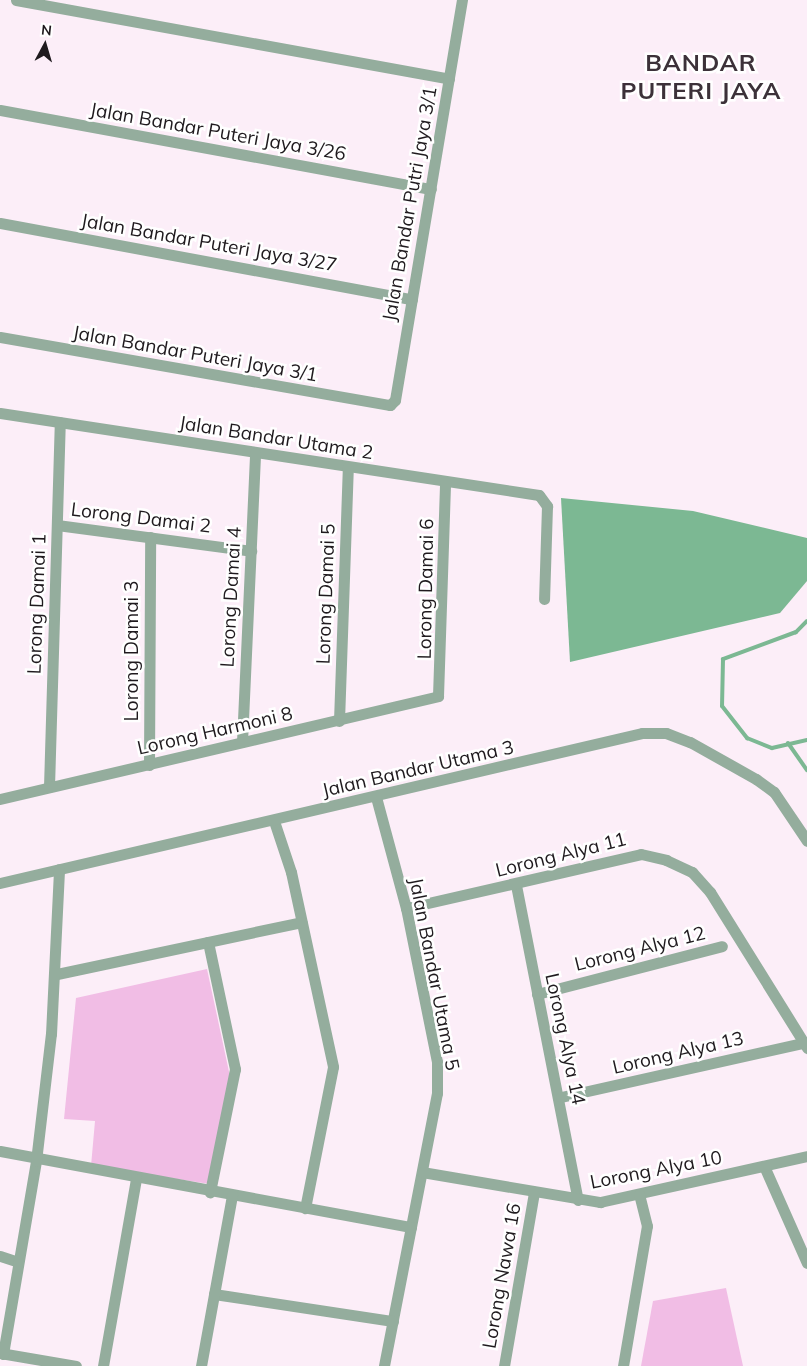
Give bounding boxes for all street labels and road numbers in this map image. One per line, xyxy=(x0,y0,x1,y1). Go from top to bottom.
street label: Jalan Bandar Putri Jaya 3/1 xyxy=(378,85,442,323)
street label: Jalan Bandar Puteri Jaya 3/26 xyxy=(88,98,348,166)
street label: Jalan Bandar Puteri Jaya 3/27 xyxy=(79,209,339,277)
street label: Jalan Bandar Puteri Jaya 3/1 xyxy=(71,321,319,387)
street label: Jalan Bandar Utama 2 xyxy=(177,411,375,465)
street label: Lorong Damai 2 xyxy=(70,498,212,538)
street label: Lorong Damai 6 xyxy=(413,518,439,660)
street label: Lorong Damai 5 xyxy=(312,523,340,665)
street label: Lorong Damai 4 xyxy=(216,526,246,668)
street label: Lorong Damai 1 xyxy=(23,533,51,675)
street label: Lorong Damai 3 xyxy=(121,581,143,721)
street label: Lorong Harmoni 8 xyxy=(135,702,295,760)
street label: Jalan Bandar Utama 3 xyxy=(320,736,516,802)
street label: Lorong Alya 11 xyxy=(493,828,629,882)
street label: Jalan Bandar Utama 5 xyxy=(404,876,464,1072)
street label: Lorong Alya 12 xyxy=(572,922,708,976)
street label: Lorong Alya 14 xyxy=(540,971,590,1107)
street label: Lorong Alya 13 xyxy=(610,1027,746,1079)
street label: Lorong Alya 10 xyxy=(588,1146,724,1194)
street label: Lorong Nawa 16 xyxy=(478,1202,526,1350)

